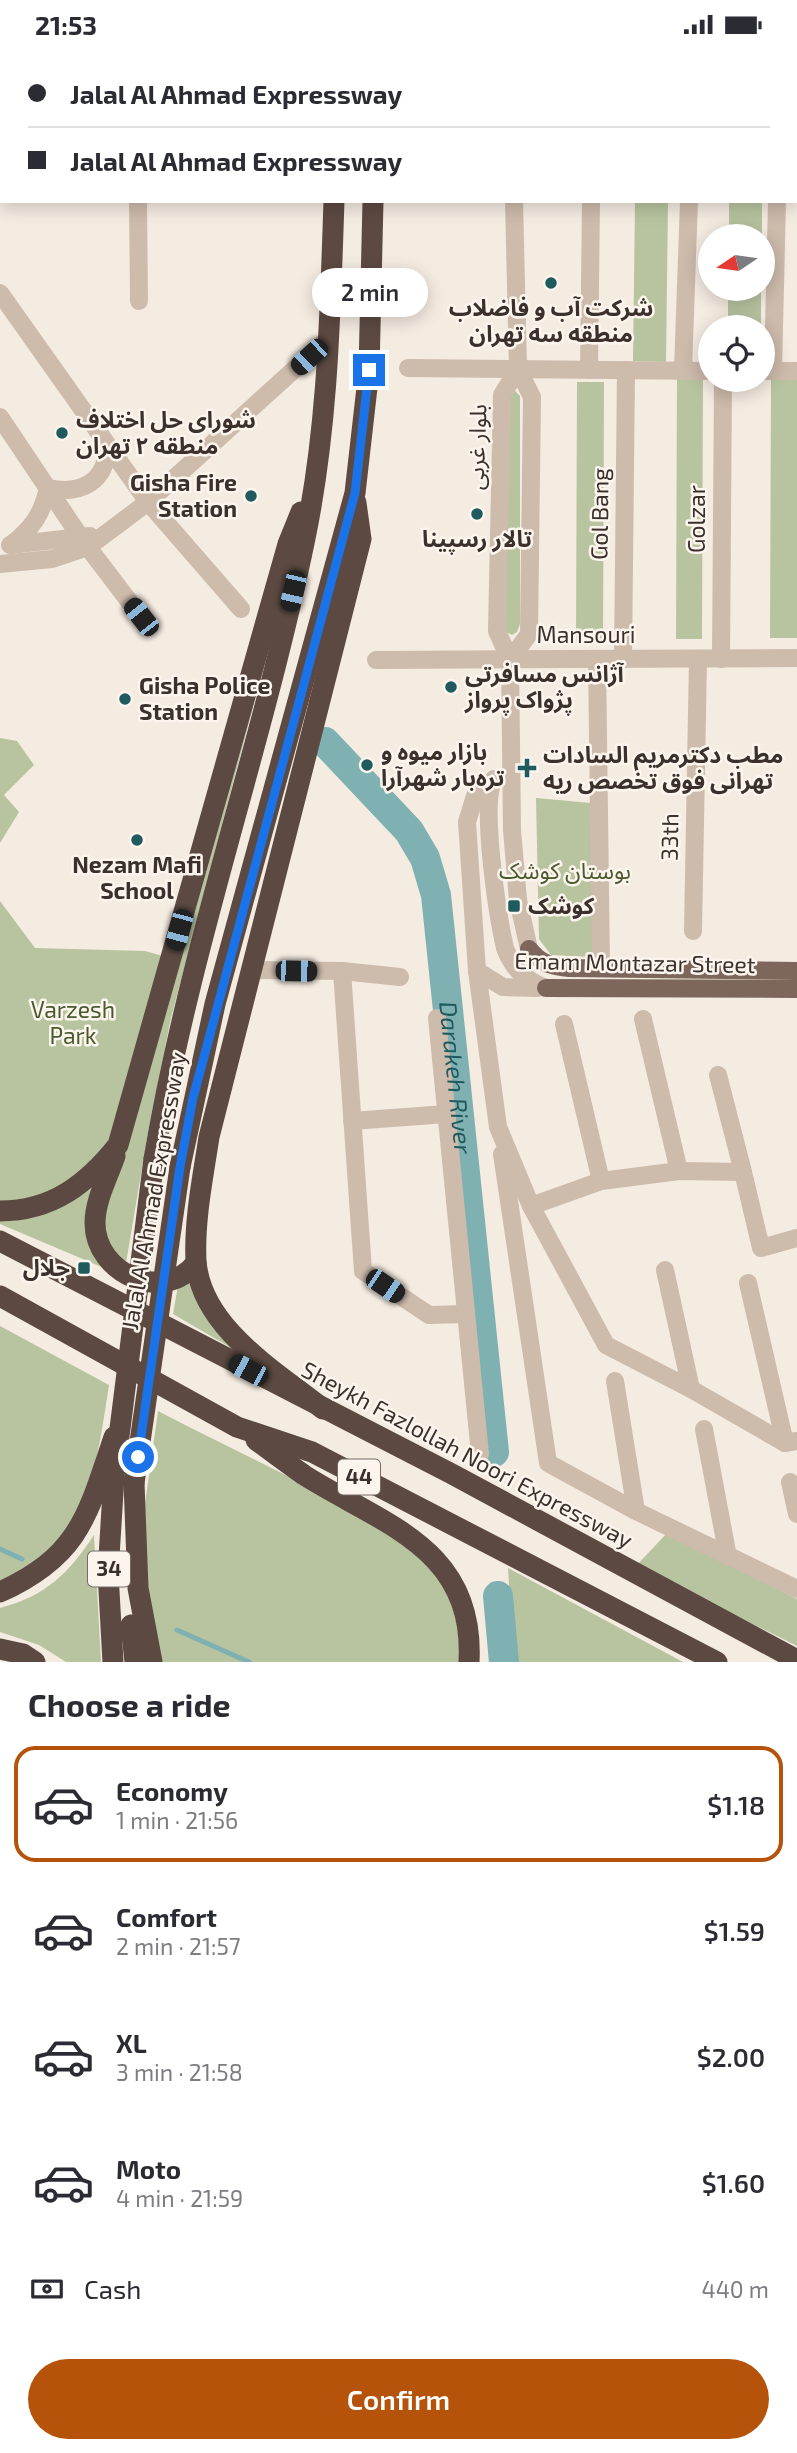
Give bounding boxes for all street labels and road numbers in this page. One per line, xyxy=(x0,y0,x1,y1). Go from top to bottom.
street label: بلوار غربی xyxy=(461,403,492,491)
street label: Gol Bang xyxy=(584,468,614,560)
street label: Golzar xyxy=(682,485,710,553)
street label: Mansouri xyxy=(537,620,635,648)
street label: 33th xyxy=(655,813,683,861)
street label: Emam Montazar Street xyxy=(514,946,756,978)
street label: Jalal Al Ahmad Expressway xyxy=(115,1050,191,1332)
street label: Sheykh Fazlollah Noori Expressway xyxy=(297,1355,638,1554)
road number: 44 xyxy=(338,1459,380,1495)
road number: 34 xyxy=(88,1551,130,1587)

